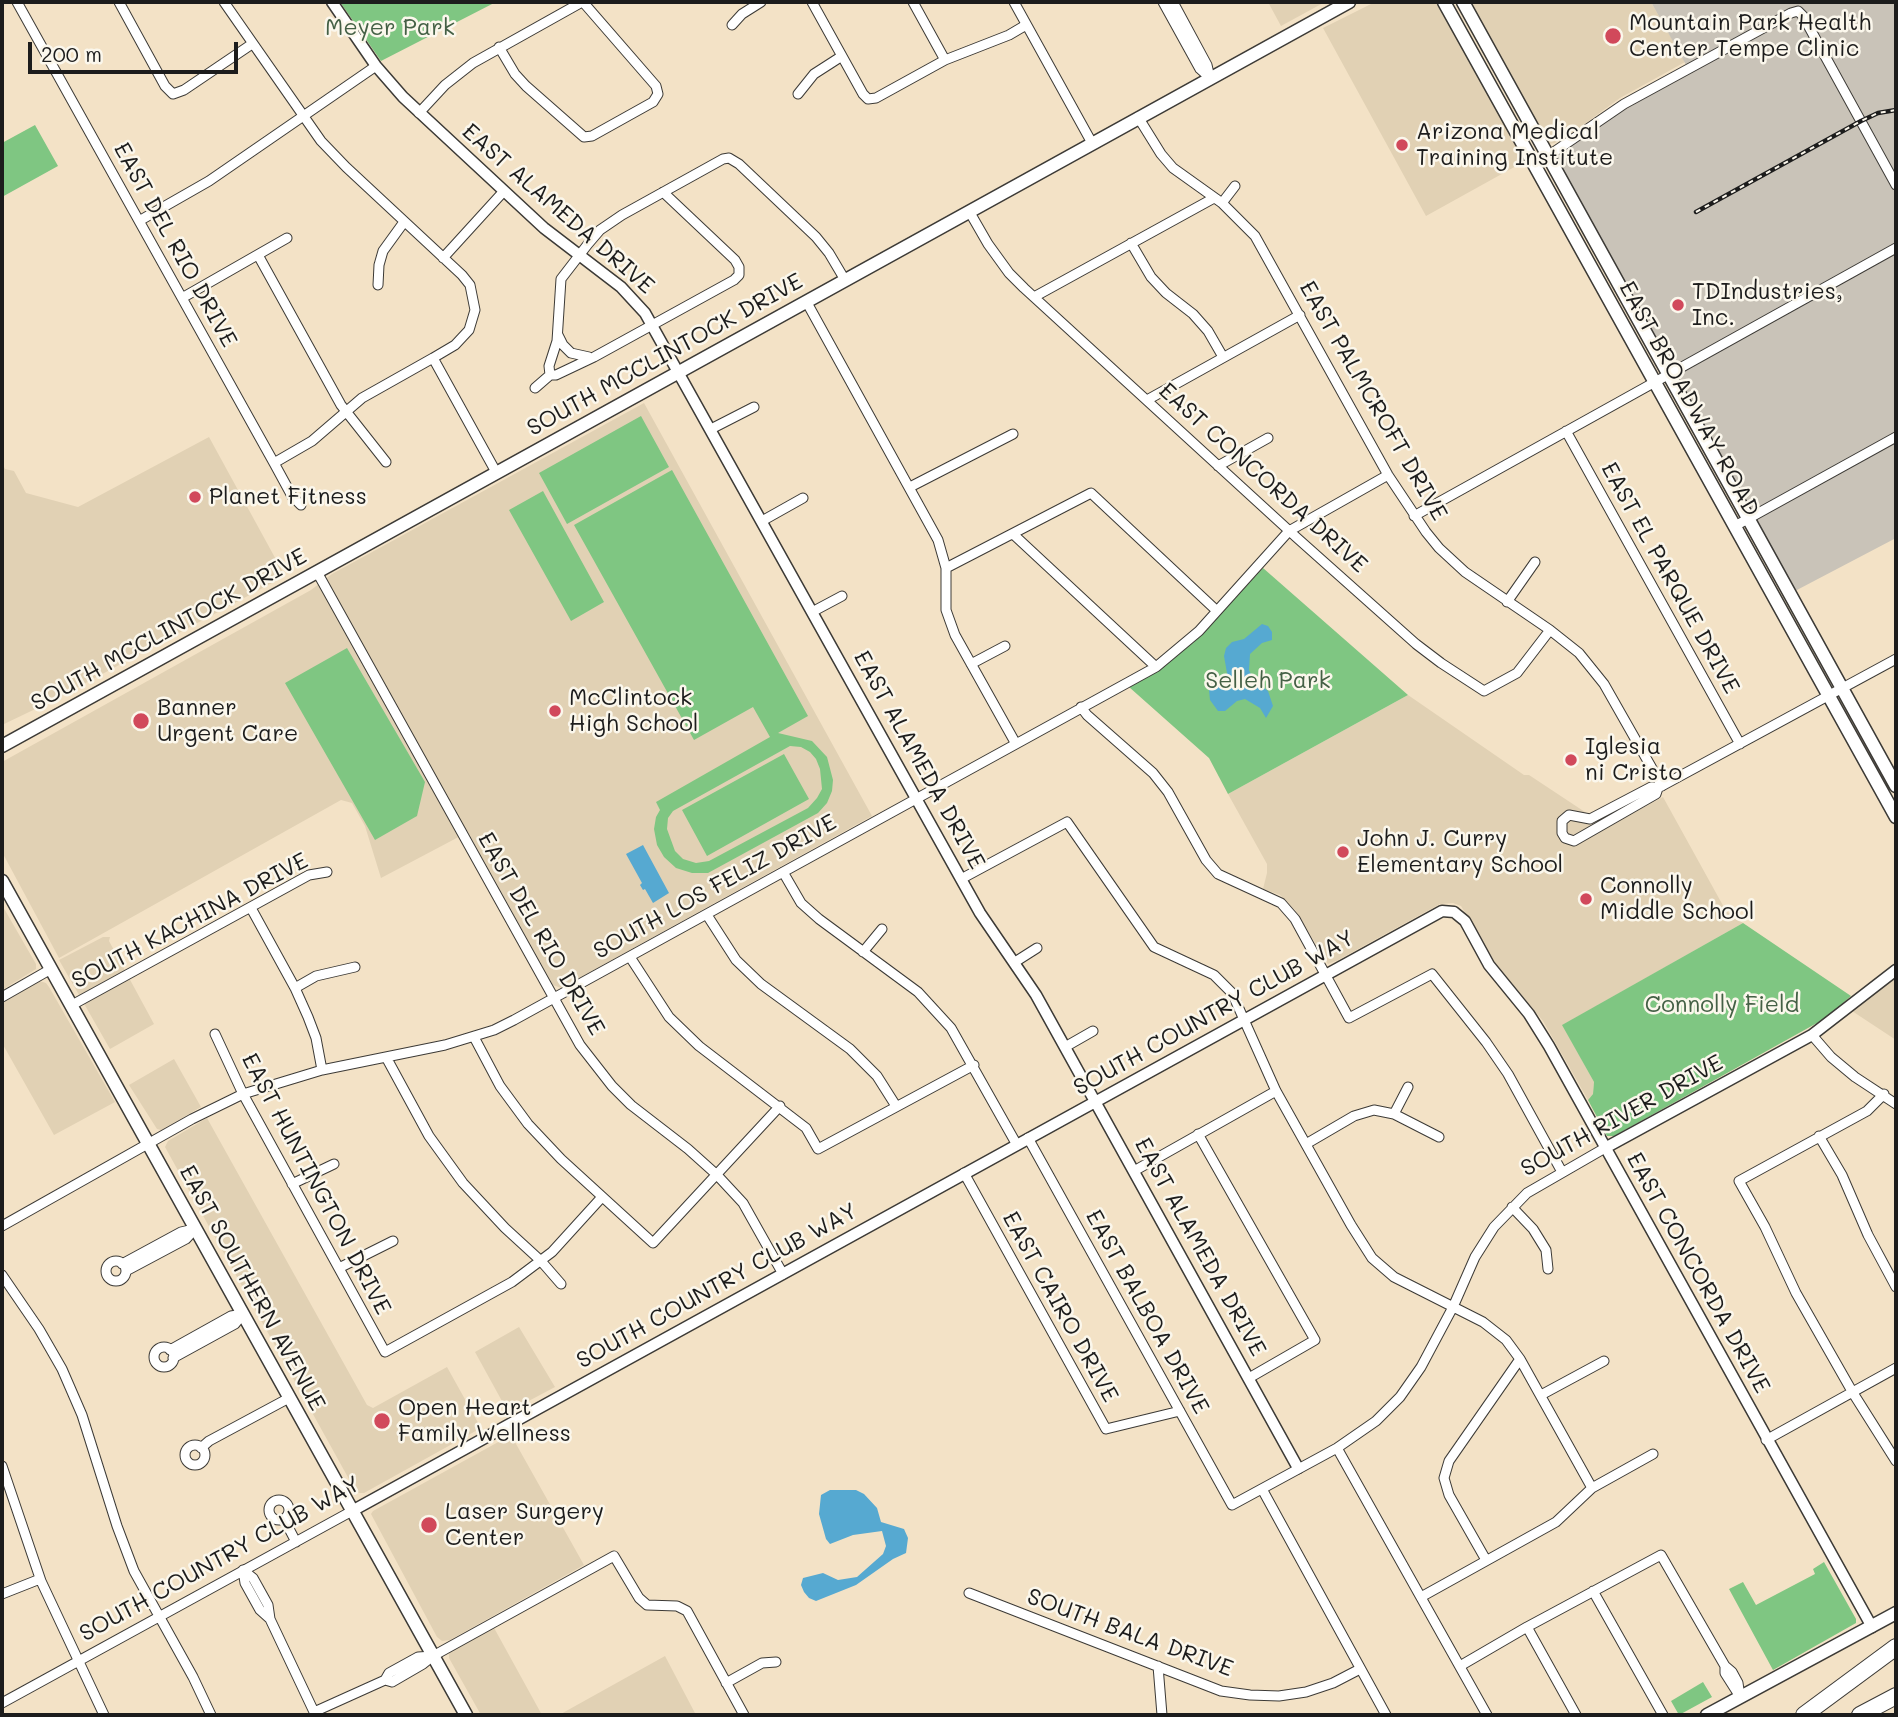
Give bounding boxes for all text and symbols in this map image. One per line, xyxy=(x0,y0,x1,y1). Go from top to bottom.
place label: Mountain Park Health Center Tempe Clinic xyxy=(1629,9,1871,63)
park label: Meyer Park xyxy=(325,14,455,42)
marker: Mountain Park Health Center Tempe Clinic xyxy=(1603,26,1623,46)
scale bar xyxy=(32,28,242,72)
text: 200 m xyxy=(41,40,102,67)
street label: EAST ALAMEDA DRIVE xyxy=(456,118,660,300)
place label: Arizona Medical Training Institute xyxy=(1416,118,1613,172)
marker: Arizona Medical Training Institute xyxy=(1394,137,1410,153)
street label: EAST DEL RIO DRIVE xyxy=(107,138,243,352)
street label: SOUTH MCCLINTOCK DRIVE xyxy=(522,268,808,442)
street label: EAST PALMCROFT DRIVE xyxy=(1293,276,1453,526)
street label: EAST BROADWAY ROAD xyxy=(1613,277,1765,521)
place label: TDIndustries, Inc. xyxy=(1692,278,1843,332)
marker: TDIndustries, Inc. xyxy=(1670,297,1686,313)
street label: EAST CONCORDA DRIVE xyxy=(1153,377,1373,579)
street label: EAST EL PARQUE DRIVE xyxy=(1595,458,1745,698)
place label: Planet Fitness xyxy=(209,483,367,511)
marker: Planet Fitness xyxy=(187,489,203,505)
street label: SOUTH MCCLINTOCK DRIVE xyxy=(26,543,312,717)
street label: EAST ALAMEDA DRIVE xyxy=(847,646,991,874)
park label: Selleh Park xyxy=(1205,667,1331,695)
place label: McClintock High School xyxy=(569,684,699,738)
place label: Banner Urgent Care xyxy=(157,694,298,748)
marker: McClintock High School xyxy=(547,703,563,719)
marker: Banner Urgent Care xyxy=(131,711,151,731)
place label: Iglesia ni Cristo xyxy=(1585,733,1682,787)
marker: Iglesia ni Cristo xyxy=(1563,752,1579,768)
street label: SOUTH LOS FELIZ DRIVE xyxy=(589,809,841,965)
place label: John J. Curry Elementary School xyxy=(1357,825,1563,879)
street label: EAST DEL RIO DRIVE xyxy=(472,828,610,1040)
marker: John J. Curry Elementary School xyxy=(1335,844,1351,860)
street label: SOUTH KACHINA DRIVE xyxy=(67,847,313,995)
place label: Connolly Middle School xyxy=(1600,872,1754,926)
marker: Connolly Middle School xyxy=(1578,891,1594,907)
street label: SOUTH COUNTRY CLUB WAY xyxy=(1069,924,1359,1102)
park label: Connolly Field xyxy=(1645,991,1799,1019)
street label: EAST HUNTINGTON DRIVE xyxy=(235,1049,397,1319)
street label: SOUTH RIVER DRIVE xyxy=(1516,1049,1728,1183)
street label: EAST ALAMEDA DRIVE xyxy=(1128,1133,1272,1361)
street label: EAST CONCORDA DRIVE xyxy=(1620,1148,1776,1398)
street label: EAST SOUTHERN AVENUE xyxy=(173,1161,331,1415)
street label: SOUTH COUNTRY CLUB WAY xyxy=(572,1197,862,1375)
street label: EAST BALBOA DRIVE xyxy=(1079,1205,1215,1419)
street label: EAST CAIRO DRIVE xyxy=(996,1207,1124,1407)
place label: Open Heart Family Wellness xyxy=(398,1394,571,1448)
marker: Open Heart Family Wellness xyxy=(372,1411,392,1431)
street label: SOUTH COUNTRY CLUB WAY xyxy=(75,1470,365,1648)
place label: Laser Surgery Center xyxy=(445,1498,604,1552)
marker: Laser Surgery Center xyxy=(419,1515,439,1535)
street label: SOUTH BALA DRIVE xyxy=(1023,1583,1237,1683)

